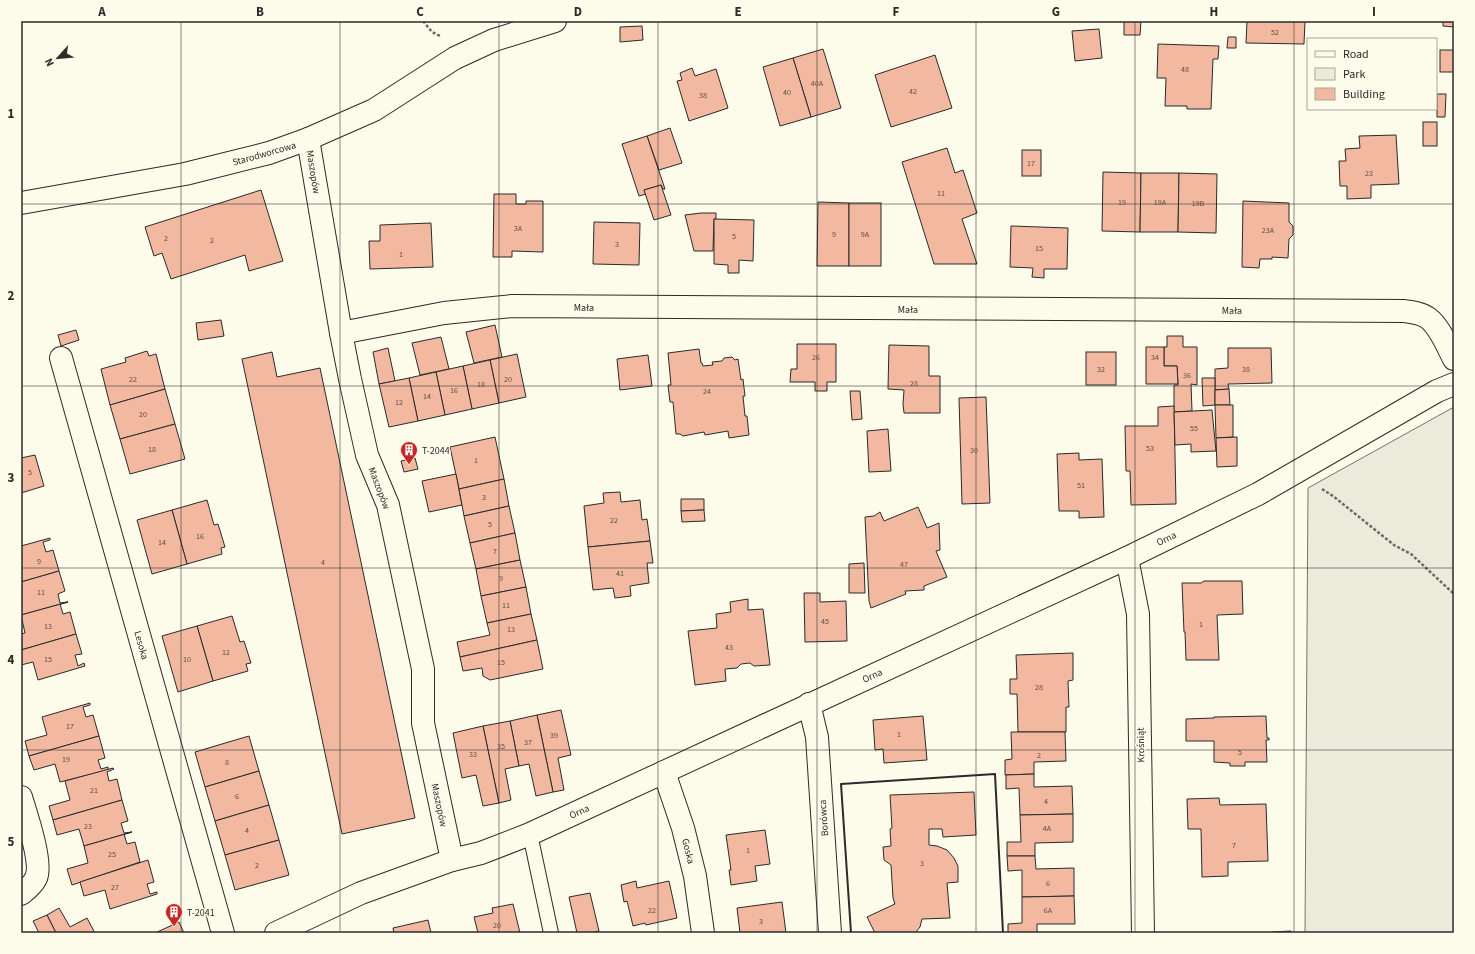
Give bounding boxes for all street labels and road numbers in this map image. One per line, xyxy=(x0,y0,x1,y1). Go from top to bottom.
street label: Starodworcowa xyxy=(231,138,298,170)
street label: Maszopów xyxy=(303,149,323,195)
street label: Mała xyxy=(574,301,594,315)
street label: Mała xyxy=(898,303,918,317)
street label: Mała xyxy=(1222,304,1242,318)
street label: Maszopów xyxy=(365,465,394,512)
street label: Orna xyxy=(1154,528,1179,550)
street label: Lesoka xyxy=(130,629,152,661)
street label: Orna xyxy=(860,665,885,687)
street label: Krośniąt xyxy=(1134,727,1148,763)
street label: Maszopów xyxy=(428,782,450,828)
street label: Borówca xyxy=(816,799,832,837)
street label: Orna xyxy=(567,801,592,823)
street label: Goska xyxy=(678,837,698,865)

